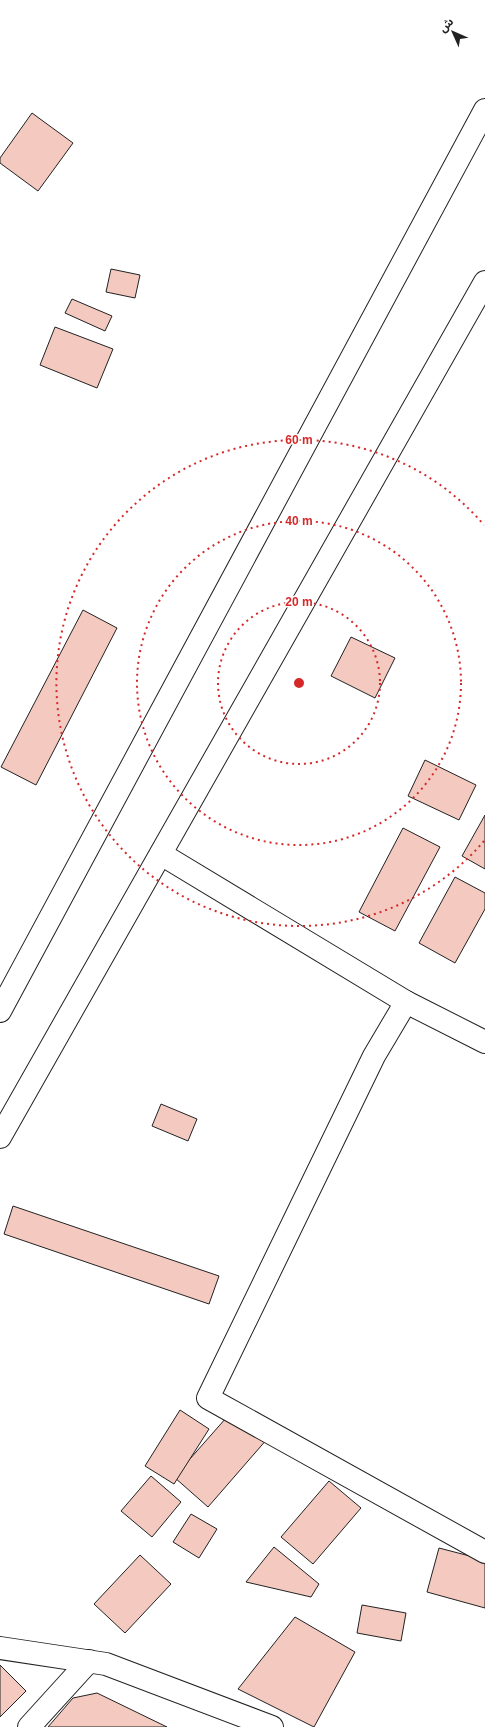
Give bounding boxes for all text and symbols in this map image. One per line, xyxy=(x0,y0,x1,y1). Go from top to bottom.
north arrow xyxy=(433,12,473,52)
text: ش xyxy=(436,15,456,35)
text: 60 m xyxy=(285,433,313,447)
text: 40 m xyxy=(285,514,313,528)
text: 20 m xyxy=(285,595,313,609)
centre of rings xyxy=(292,676,306,690)

